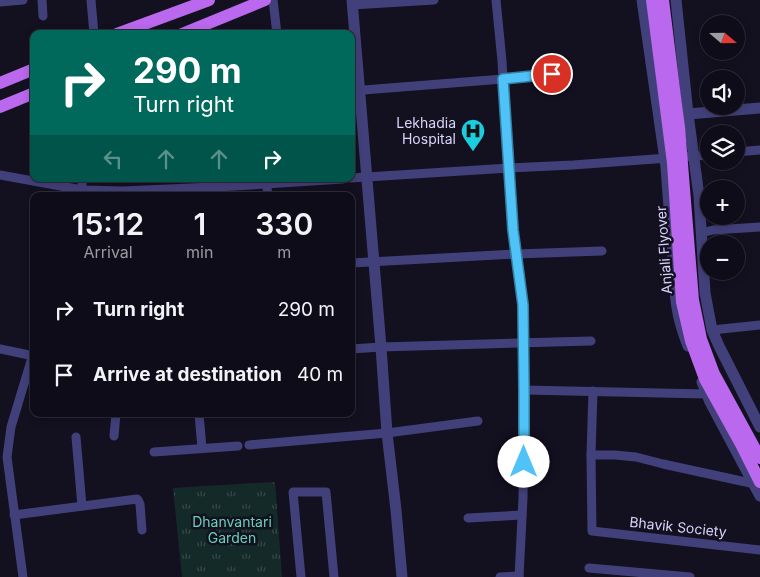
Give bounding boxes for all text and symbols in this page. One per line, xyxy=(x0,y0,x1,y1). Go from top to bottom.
north arrow xyxy=(700,15,745,60)
map controls xyxy=(700,15,745,280)
text: 290 m xyxy=(133,49,242,91)
icon: right xyxy=(50,50,115,115)
pin xyxy=(531,53,573,95)
icon: arrive xyxy=(538,60,566,88)
button: sound xyxy=(700,70,745,115)
text: Turn right xyxy=(133,91,234,117)
place label: Lekhadia Hospital xyxy=(396,114,456,147)
hospital icon: Lekhadia Hospital xyxy=(460,118,486,152)
button: layers xyxy=(700,125,745,170)
icon: left xyxy=(99,145,127,173)
icon: ahead xyxy=(152,145,180,173)
icon: ahead xyxy=(205,145,233,173)
icon: right xyxy=(258,145,286,173)
button: + xyxy=(700,180,745,225)
street label: Anjali Flyover xyxy=(652,205,675,295)
text: 15:12 xyxy=(72,206,144,242)
text: 1 xyxy=(193,206,206,242)
text: 330 xyxy=(255,206,313,242)
button: − xyxy=(700,235,745,280)
text: Arrival xyxy=(83,242,133,262)
text: min xyxy=(186,242,213,262)
text: m xyxy=(277,242,291,262)
icon: right xyxy=(50,296,78,324)
text: Turn right xyxy=(93,298,184,321)
text: 290 m xyxy=(278,298,335,321)
icon: arrive xyxy=(50,361,78,389)
text: Arrive at destination xyxy=(93,363,282,386)
text: 40 m xyxy=(297,363,343,386)
position arrow xyxy=(497,435,549,487)
park label: Dhanvantari Garden xyxy=(192,513,272,546)
street label: Bhavik Society xyxy=(629,513,728,540)

